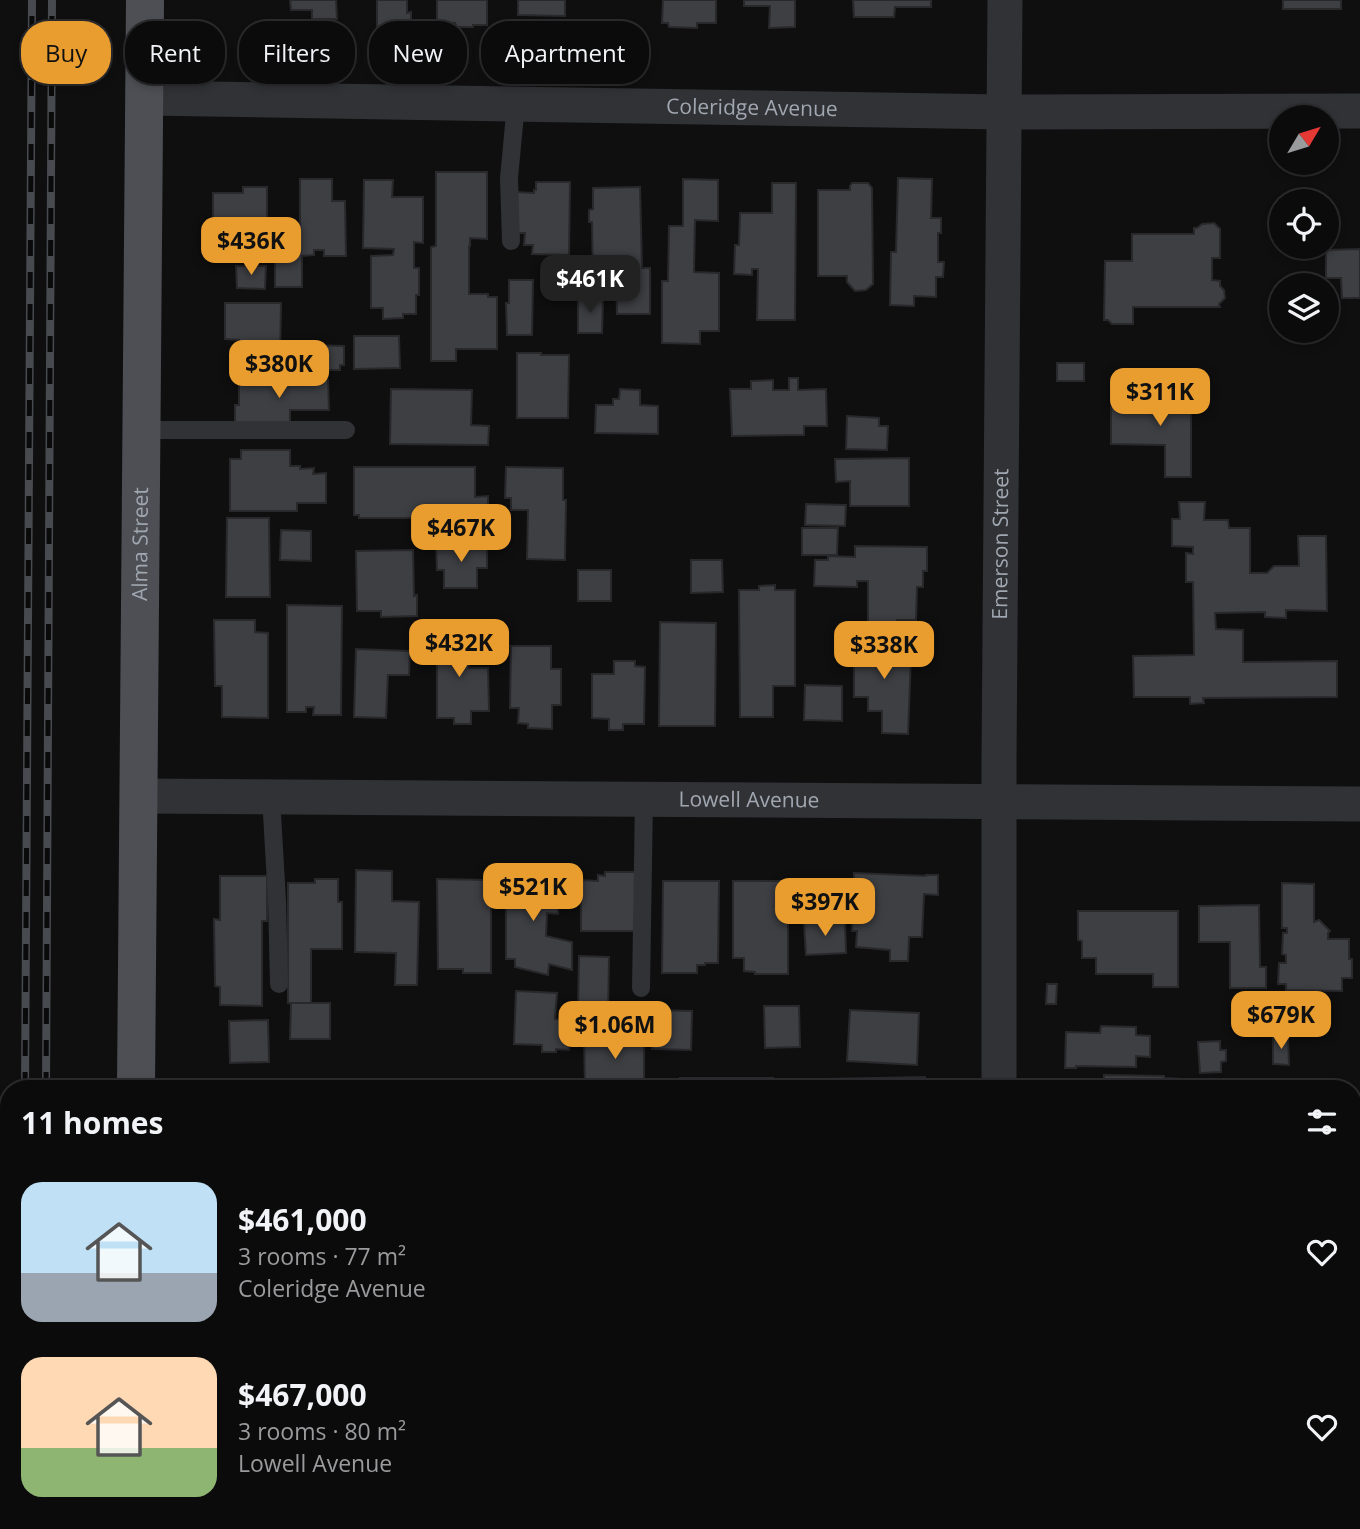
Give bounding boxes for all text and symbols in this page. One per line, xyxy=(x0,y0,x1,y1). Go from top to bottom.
chip: Buy xyxy=(21,21,111,84)
chip: Rent xyxy=(125,21,225,84)
chip: Filters xyxy=(239,21,355,84)
chip: New xyxy=(369,21,467,84)
chip: Apartment xyxy=(481,21,649,84)
street label: Coleridge Avenue xyxy=(666,91,838,122)
north arrow xyxy=(1269,105,1339,175)
map controls xyxy=(1269,105,1339,343)
button: locate xyxy=(1269,189,1339,259)
pin: $436K xyxy=(202,218,300,277)
text: $436K xyxy=(217,224,285,256)
pin: $461K xyxy=(541,256,639,315)
text: $461K xyxy=(556,262,624,294)
button: layers xyxy=(1269,273,1339,343)
pin: $380K xyxy=(230,340,328,400)
text: $380K xyxy=(245,347,313,379)
pin: $311K xyxy=(1111,368,1209,428)
text: $311K xyxy=(1126,375,1194,407)
street label: Emerson Street xyxy=(985,468,1014,620)
street label: Alma Street xyxy=(125,487,154,601)
pin: $467K xyxy=(412,504,510,564)
text: $467K xyxy=(427,511,495,543)
pin: $432K xyxy=(410,620,508,679)
pin: $338K xyxy=(835,622,933,681)
text: $432K xyxy=(425,626,493,658)
text: $338K xyxy=(850,628,918,660)
street label: Lowell Avenue xyxy=(678,785,820,813)
pin: $521K xyxy=(484,864,582,923)
text: $521K xyxy=(499,870,567,902)
pin: $397K xyxy=(776,878,874,938)
text: $397K xyxy=(791,885,859,917)
pin: $679K xyxy=(1232,992,1330,1051)
text: $679K xyxy=(1247,998,1315,1030)
pin: $1.06M xyxy=(558,1002,672,1061)
text: $1.06M xyxy=(575,1008,655,1040)
text: 11 homes xyxy=(21,1102,164,1143)
icon: filters xyxy=(1303,1103,1341,1141)
text: $461,000 xyxy=(238,1199,367,1240)
icon: home xyxy=(77,1210,161,1294)
icon: heart xyxy=(1303,1233,1341,1271)
text: 3 rooms · 77 m² xyxy=(238,1240,406,1272)
text: Coleridge Avenue xyxy=(238,1272,426,1304)
text: $467,000 xyxy=(238,1374,367,1415)
icon: home xyxy=(77,1385,161,1469)
icon: heart xyxy=(1303,1408,1341,1446)
text: 3 rooms · 80 m² xyxy=(238,1415,406,1447)
text: Lowell Avenue xyxy=(238,1447,392,1479)

